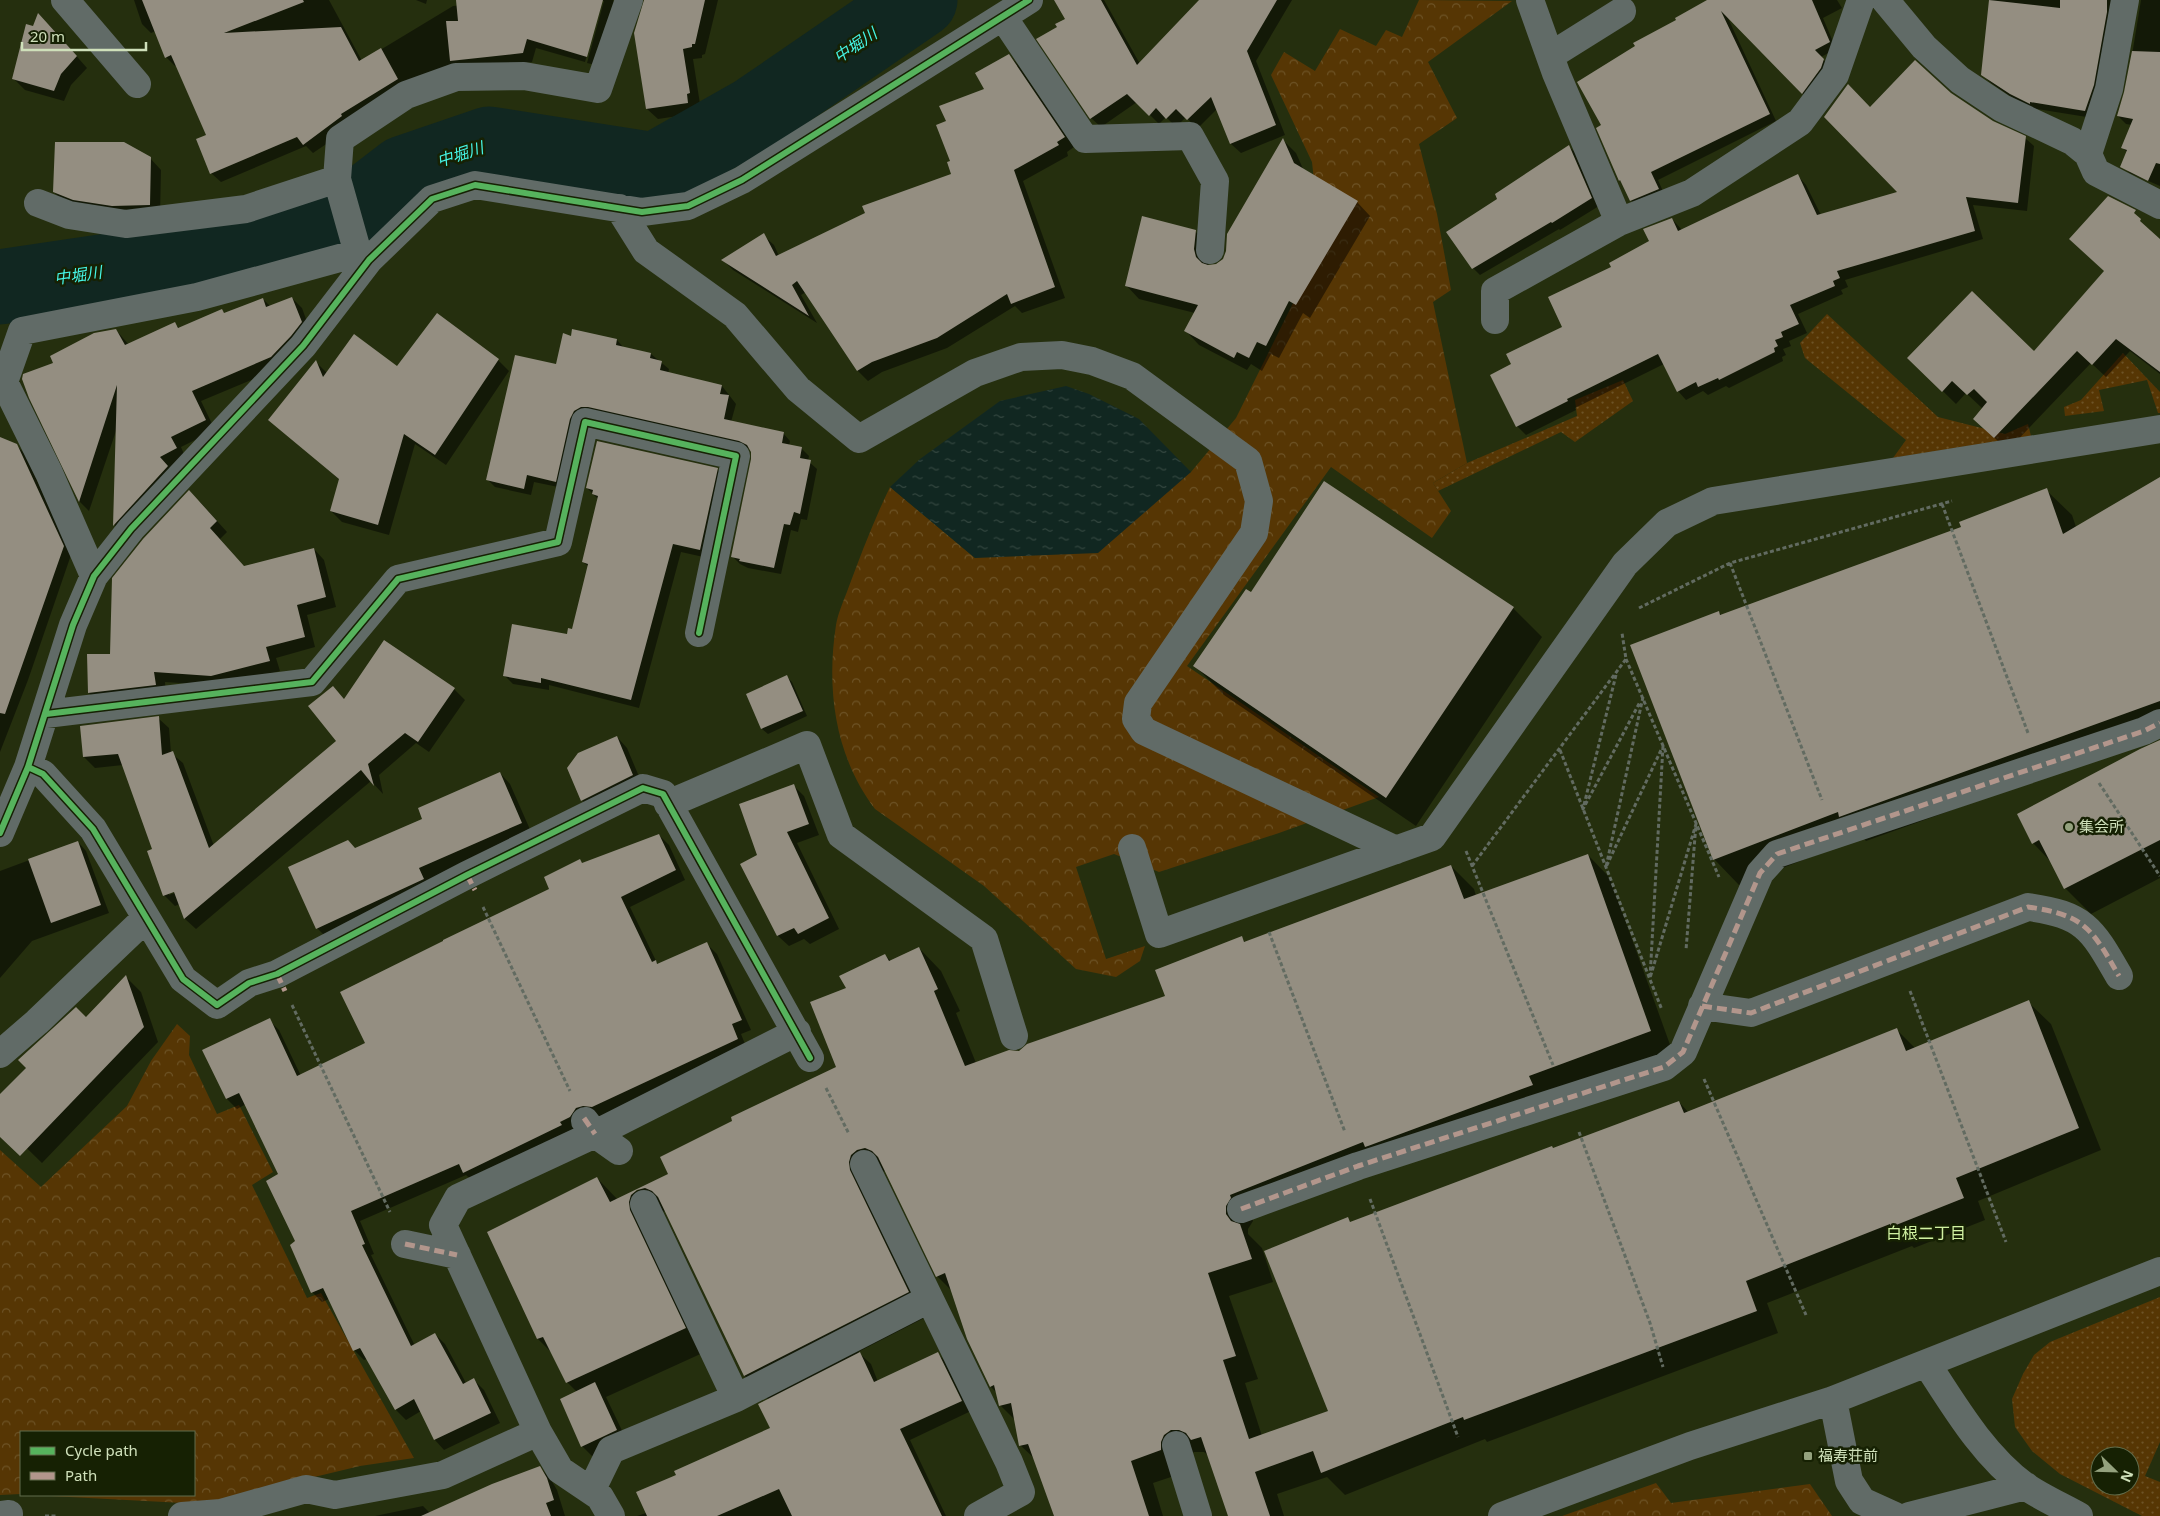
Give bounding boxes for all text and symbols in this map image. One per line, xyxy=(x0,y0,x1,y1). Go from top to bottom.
scale bar xyxy=(22,20,146,52)
water label: 中堀川 xyxy=(829,21,883,68)
text: 20 m xyxy=(30,26,65,46)
water label: 中堀川 xyxy=(434,136,488,172)
water label: 中堀川 xyxy=(53,260,105,289)
place label: 集会所 xyxy=(2079,816,2124,836)
marker: 集会所 xyxy=(2063,821,2075,833)
district label: 白根二丁目 xyxy=(1886,1222,1966,1244)
legend xyxy=(20,1431,195,1496)
text: Cycle path xyxy=(65,1440,138,1460)
place label: 福寿荘前 xyxy=(1818,1445,1878,1465)
north arrow xyxy=(2090,1446,2140,1496)
marker: 福寿荘前 xyxy=(1802,1450,1814,1462)
text: Path xyxy=(65,1465,97,1485)
text: N xyxy=(2116,1467,2138,1485)

